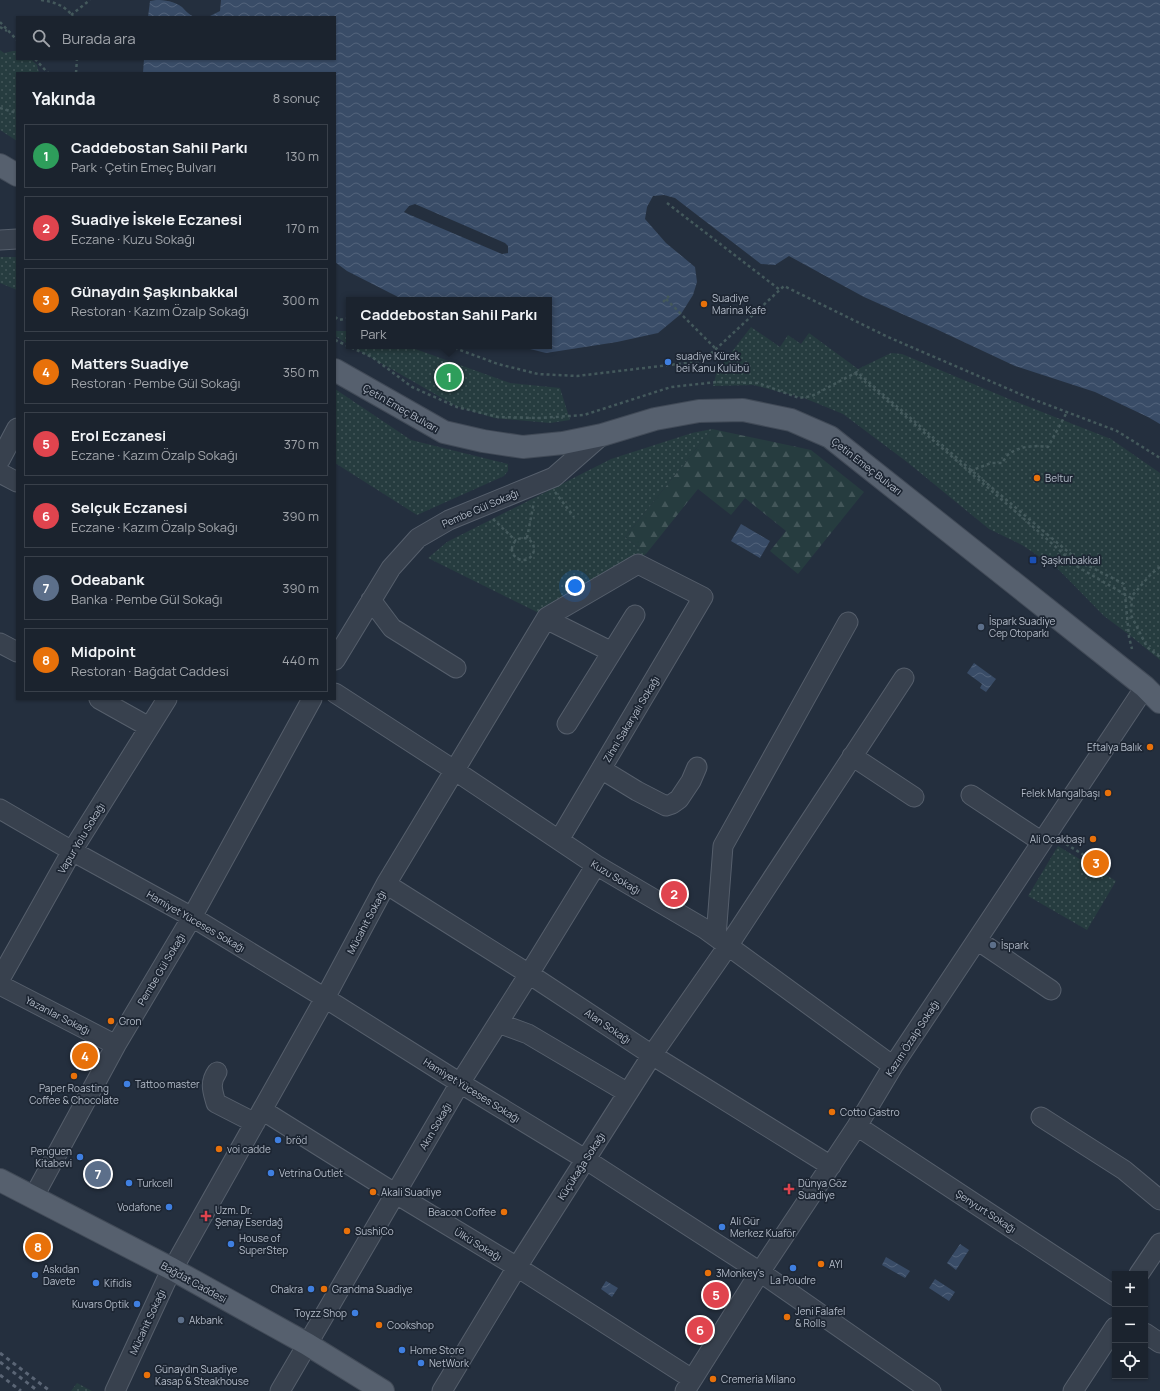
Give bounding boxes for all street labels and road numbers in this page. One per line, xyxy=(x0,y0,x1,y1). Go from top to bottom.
street label: Çetin Emeç Bulvarı xyxy=(360,381,442,435)
street label: Çetin Emeç Bulvarı xyxy=(829,434,905,498)
street label: Pembe Gül Sokağı xyxy=(439,486,521,530)
street label: Zihni Sakaryalı Sokağı xyxy=(600,673,662,765)
street label: Vapur Yolu Sokağı xyxy=(54,800,108,876)
street label: Kuzu Sokağı xyxy=(589,857,643,897)
street label: Hamiyet Yüceses Sokağı xyxy=(144,887,248,955)
street label: Mücahit Sokağı xyxy=(343,888,389,956)
street label: Pembe Gül Sokağı xyxy=(134,930,188,1008)
street label: Yazanlar Sokağı xyxy=(23,993,93,1037)
street label: Kazım Özalp Sokağı xyxy=(882,997,942,1079)
street label: Alan Sokağı xyxy=(582,1005,634,1047)
street label: Hamiyet Yüceses Sokağı xyxy=(421,1054,523,1126)
street label: Akın Sokağı xyxy=(416,1100,454,1152)
street label: Küçükağa Sokağı xyxy=(554,1130,608,1202)
street label: Şenyurt Sokağı xyxy=(953,1186,1019,1236)
street label: Ülkü Sokağı xyxy=(452,1224,504,1264)
street label: Bağdat Caddesi xyxy=(159,1258,229,1306)
street label: Mücahit Sokağı xyxy=(126,1287,168,1357)

